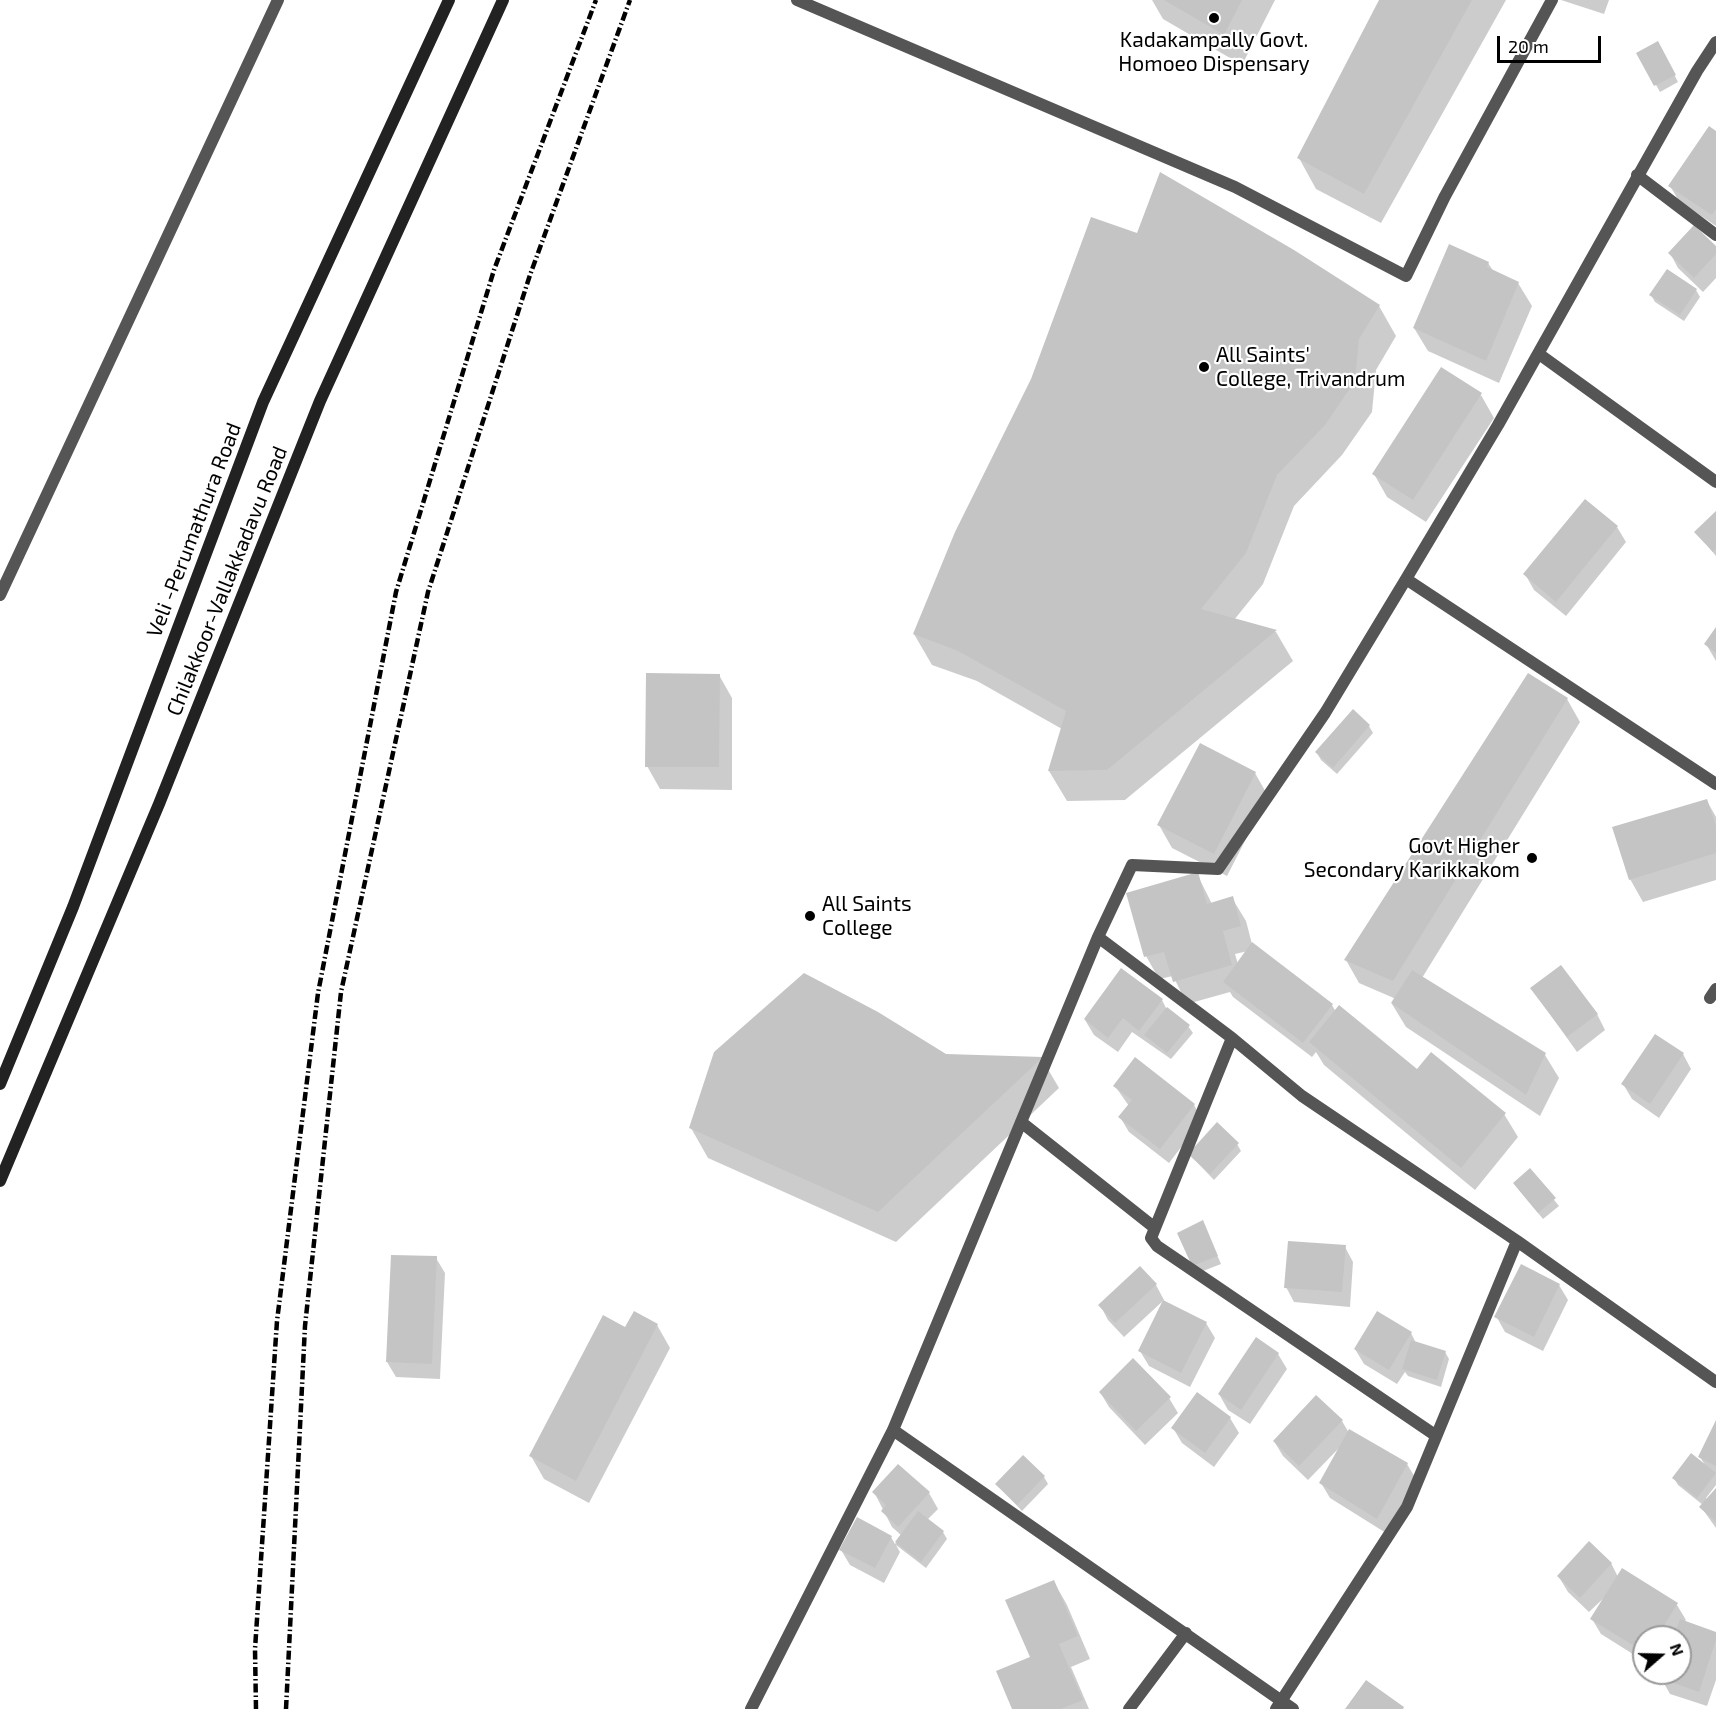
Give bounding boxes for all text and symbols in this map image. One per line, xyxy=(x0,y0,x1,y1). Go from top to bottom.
marker: Kadakampally Govt. Homoeo Dispensary xyxy=(1207,11,1221,25)
scale bar xyxy=(1500,24,1604,62)
place label: Kadakampally Govt. Homoeo Dispensary xyxy=(1118,27,1310,77)
text: 20 m xyxy=(1508,35,1549,57)
place label: All Saints' College, Trivandrum xyxy=(1216,342,1405,392)
marker: All Saints' College, Trivandrum xyxy=(1197,360,1211,374)
street label: Veli -Perumathura Road xyxy=(141,419,247,641)
street label: Chilakkoor-Vallakkadavu Road xyxy=(161,442,293,720)
place label: Govt Higher Secondary Karikkakom xyxy=(1304,833,1520,883)
marker: Govt Higher Secondary Karikkakom xyxy=(1525,851,1539,865)
place label: All Saints College xyxy=(822,891,912,941)
marker: All Saints College xyxy=(803,909,817,923)
north arrow xyxy=(1632,1625,1692,1685)
text: N xyxy=(1667,1641,1688,1658)

